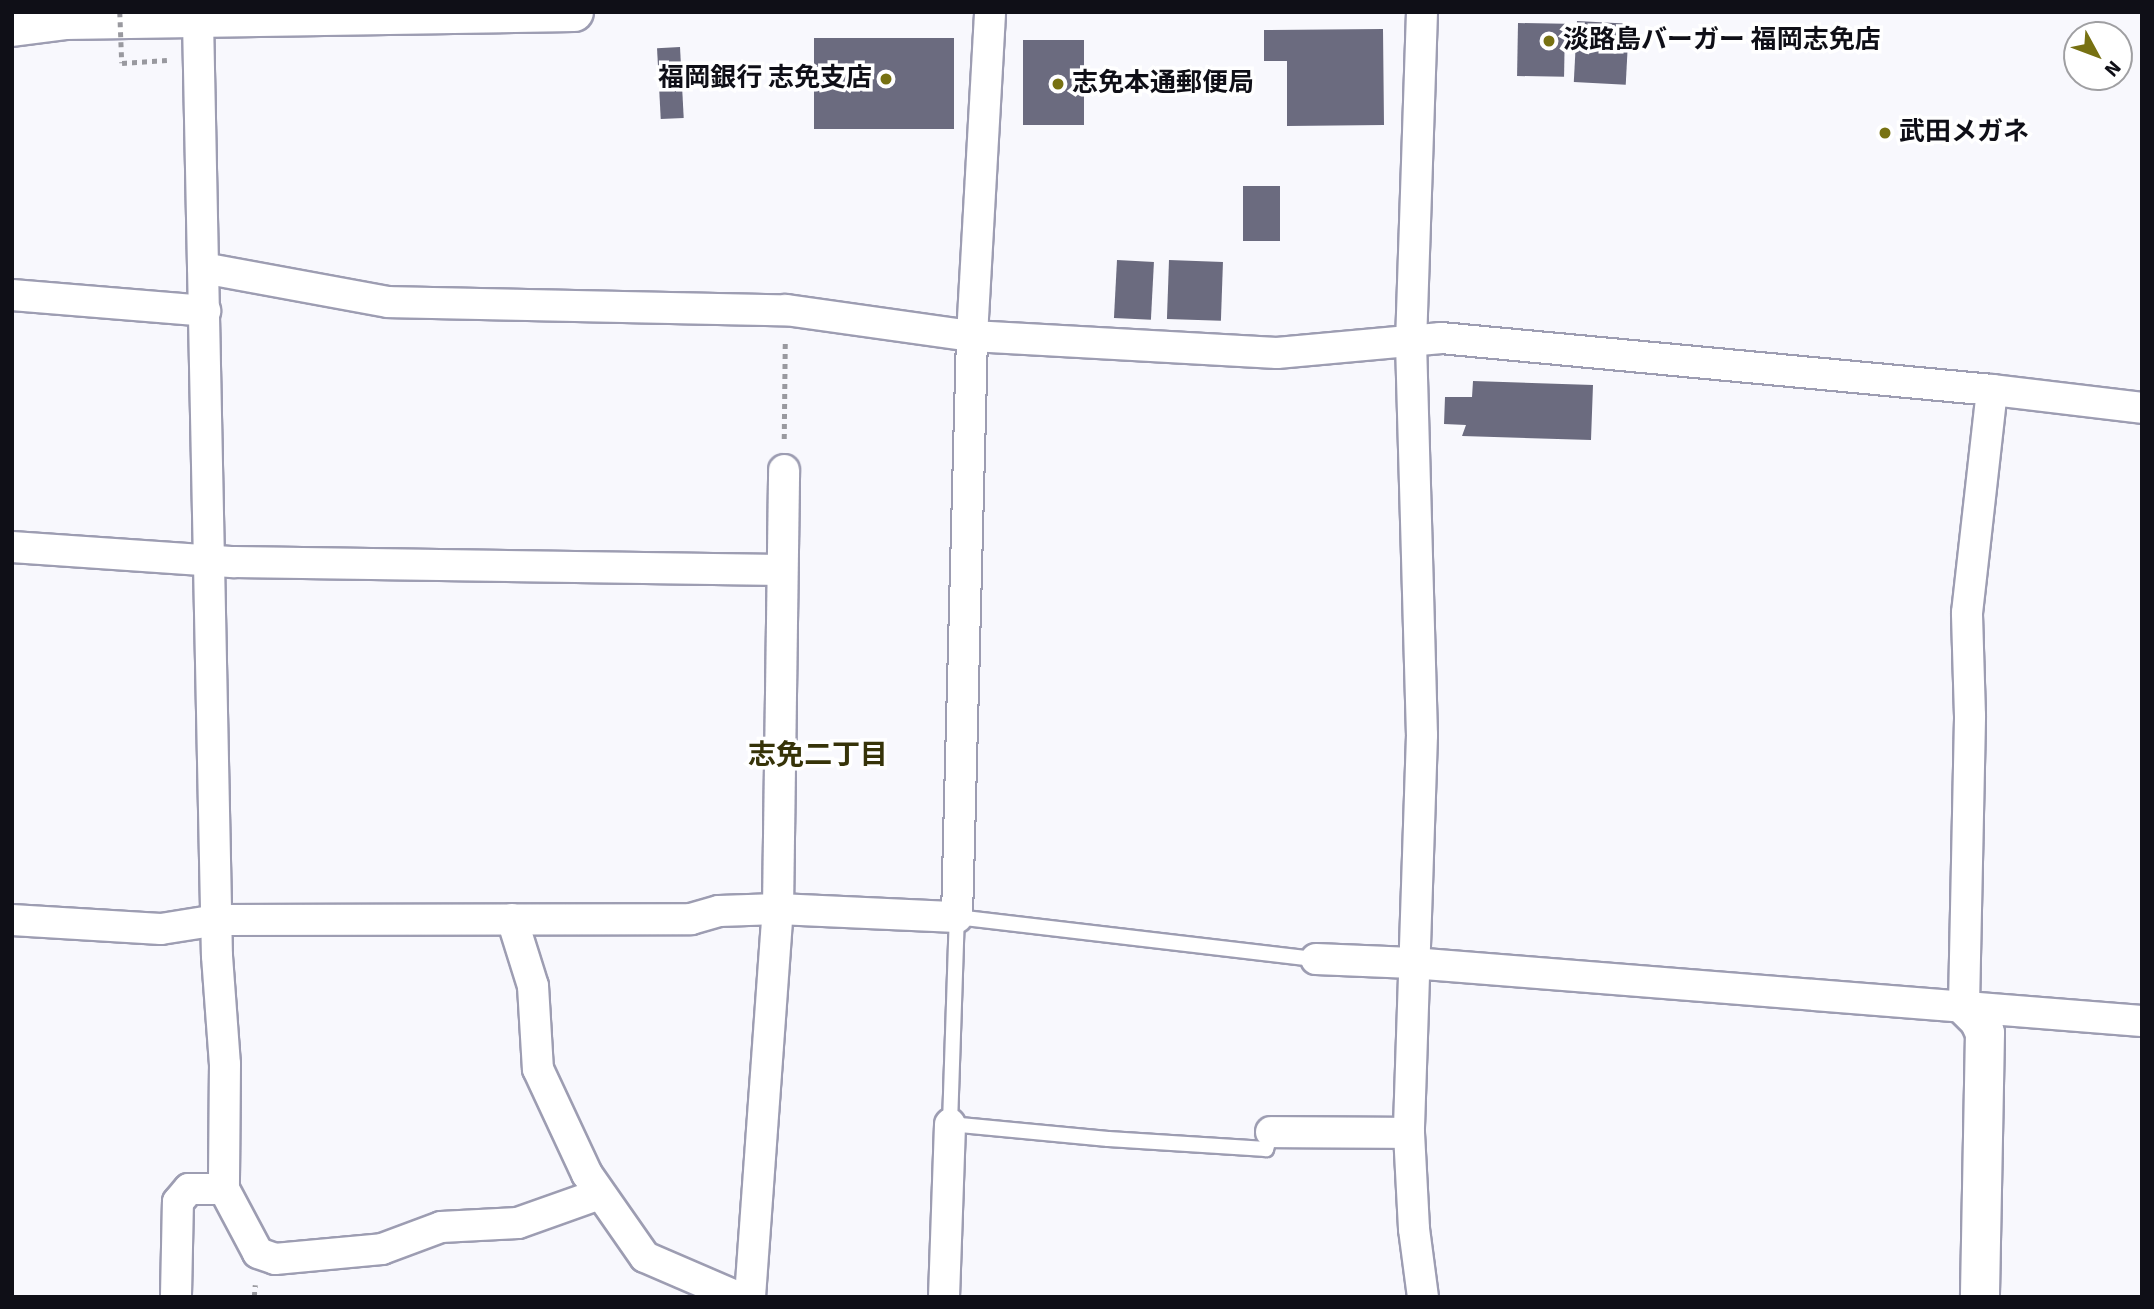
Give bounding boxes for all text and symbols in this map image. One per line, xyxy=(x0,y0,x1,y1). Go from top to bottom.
north arrow xyxy=(2063,21,2133,91)
place label: 淡路島バーガー 福岡志免店 xyxy=(1563,25,1881,57)
marker: 淡路島バーガー 福岡志免店 xyxy=(1541,33,1557,49)
text: N xyxy=(2099,56,2126,81)
place label: 福岡銀行 志免支店 xyxy=(658,63,872,95)
place label: 志免本通郵便局 xyxy=(1072,68,1254,100)
marker: 福岡銀行 志免支店 xyxy=(878,71,894,87)
marker: 志免本通郵便局 xyxy=(1050,76,1066,92)
place label: 武田メガネ xyxy=(1899,117,2029,149)
marker: 武田メガネ xyxy=(1877,125,1893,141)
district label: 志免二丁目 xyxy=(748,738,888,772)

